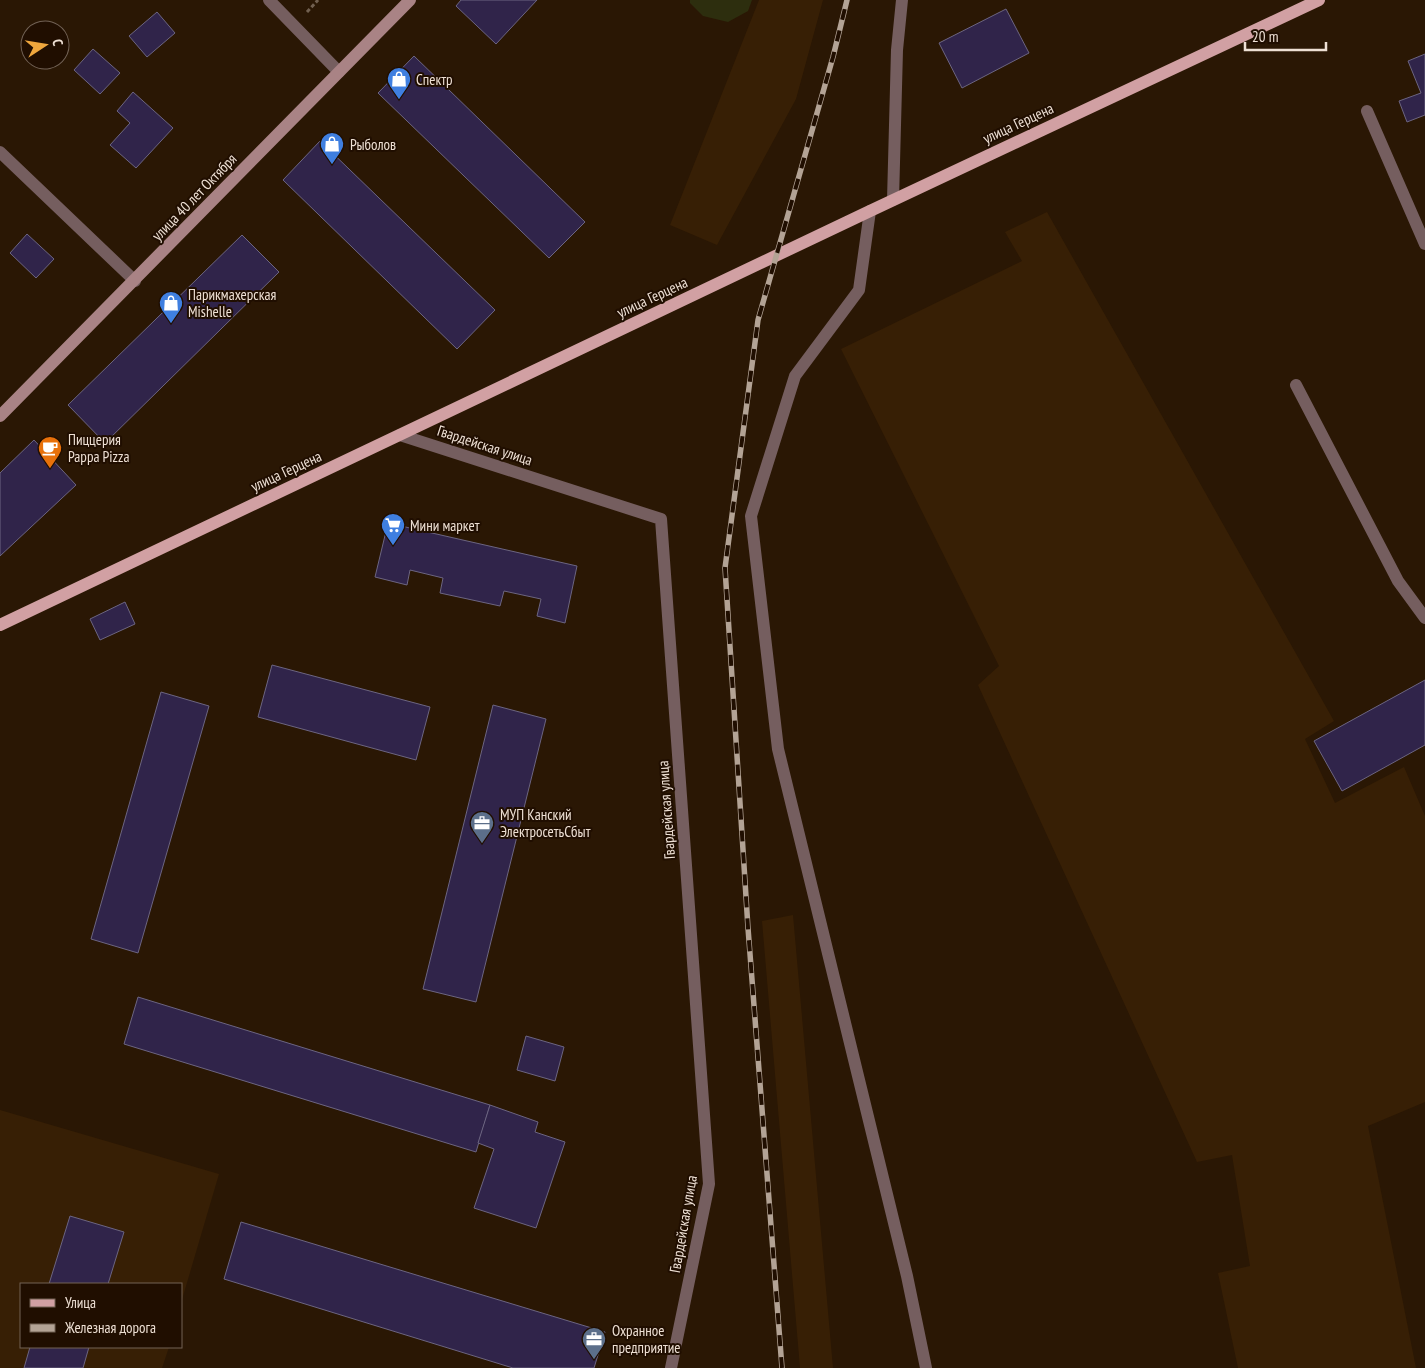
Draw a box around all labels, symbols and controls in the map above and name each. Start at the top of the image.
north arrow [20,20,70,70]
scale bar [1245,20,1326,52]
text: 20 m [1252,27,1278,46]
text: С [48,37,67,48]
shop icon: Спектр [386,66,412,100]
place label: Спектр [416,70,453,89]
street label: улица Герцена [980,98,1056,148]
shop icon: Рыболов [319,131,345,165]
place label: Рыболов [350,135,396,154]
street label: улица 40 лет Октября [148,149,241,245]
street label: улица Герцена [614,272,690,322]
place label: Парикмахерская Mishelle [188,285,276,321]
shop icon: Парикмахерская Mishelle [158,290,184,324]
street label: Гвардейская улица [435,421,535,469]
place label: Пиццерия Pappa Pizza [68,430,129,466]
cafe icon: Пиццерия Pappa Pizza [37,435,63,469]
street label: улица Герцена [248,446,324,496]
supermarket icon: Мини маркет [380,512,406,546]
place label: Мини маркет [410,516,480,535]
street label: Гвардейская улица [653,760,679,860]
place label: МУП Канский ЭлектросетьСбыт [500,805,591,841]
office icon: МУП Канский ЭлектросетьСбыт [469,810,495,844]
street label: Гвардейская улица [665,1174,701,1274]
legend [20,1283,182,1348]
text: Улица [65,1293,96,1312]
text: Железная дорога [64,1318,156,1337]
place label: Охранное предприятие [612,1321,680,1357]
office icon: Охранное предприятие [581,1326,607,1360]

